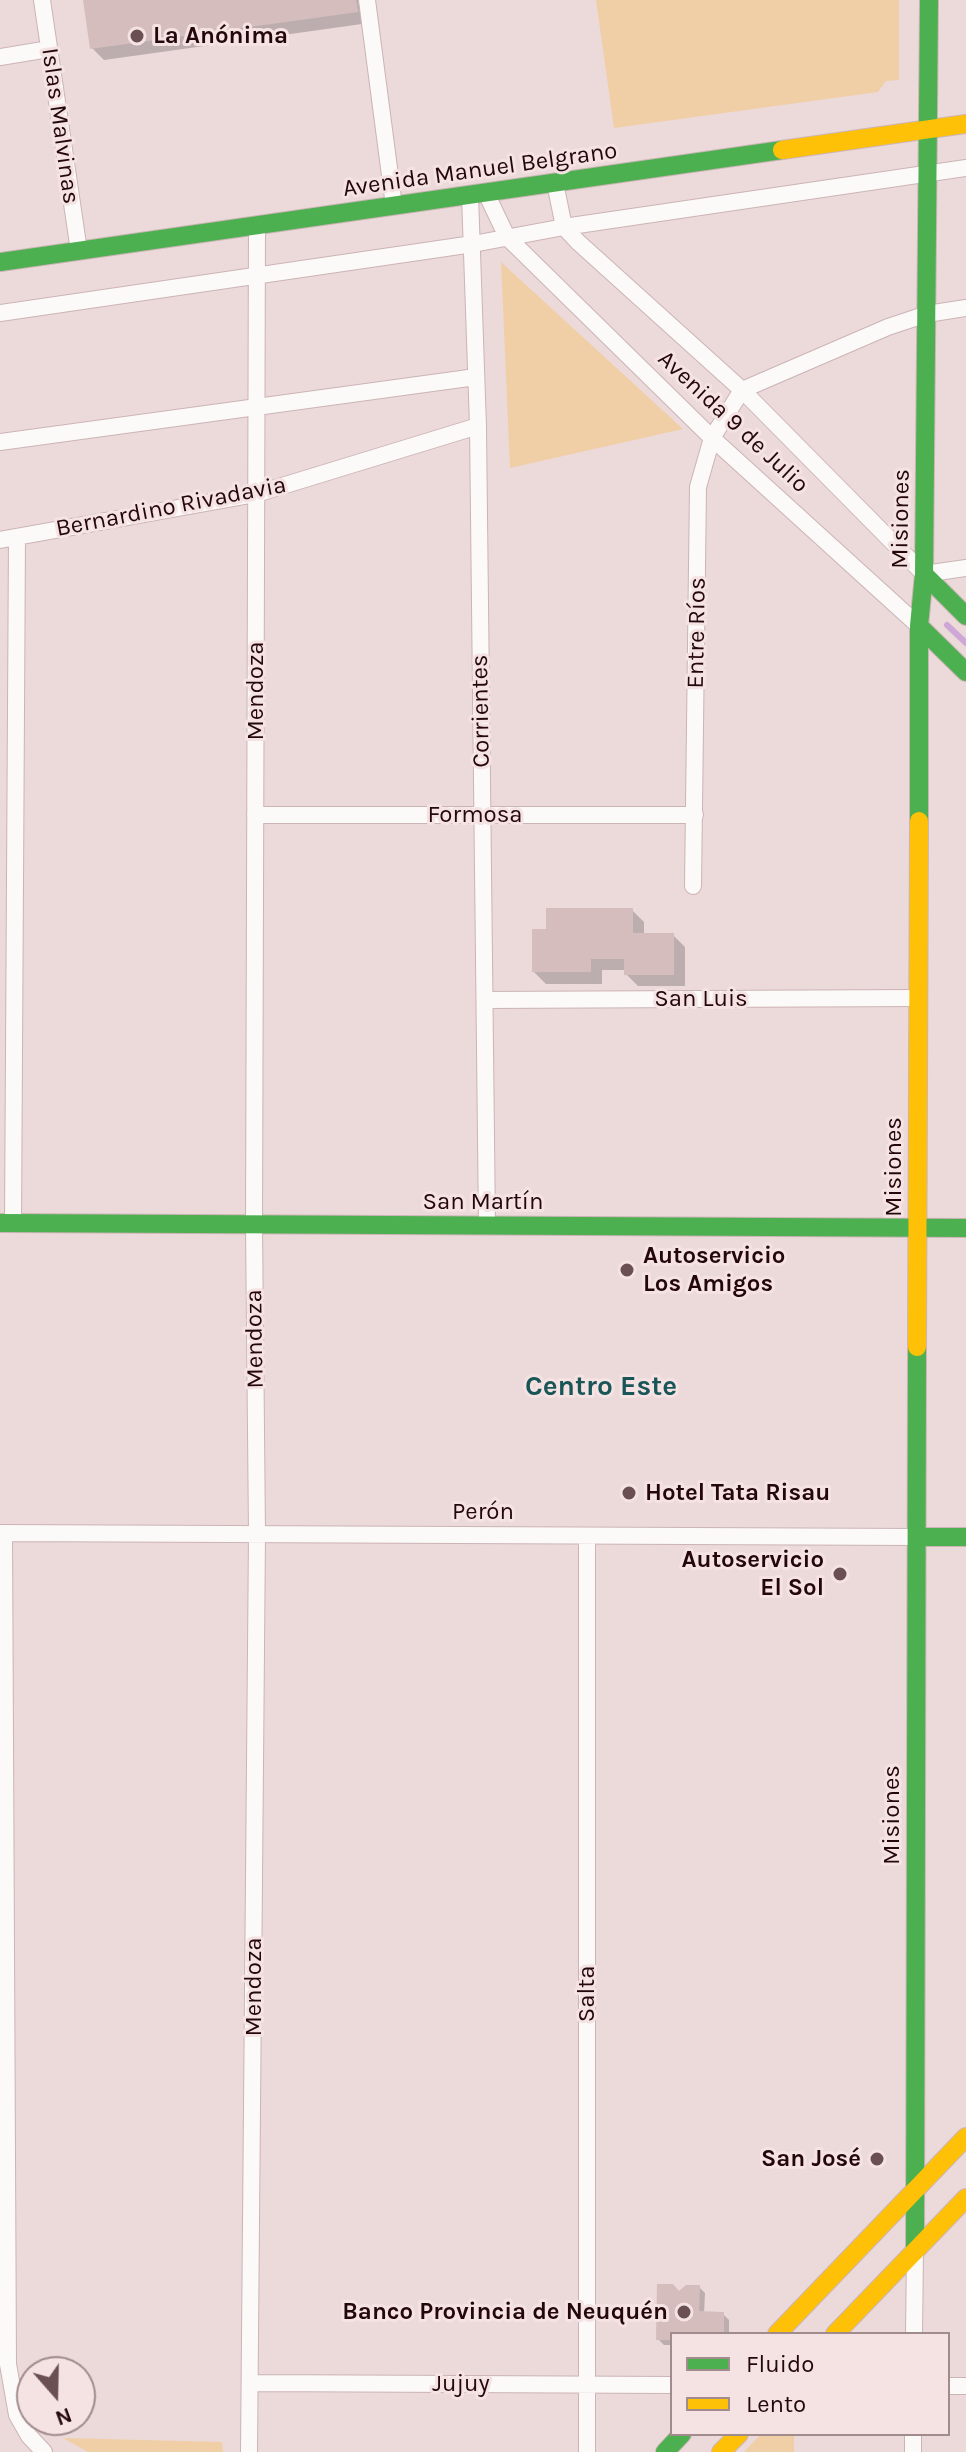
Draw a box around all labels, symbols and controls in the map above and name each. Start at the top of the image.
place label: La Anónima [153,22,288,50]
marker: La Anónima [128,27,146,45]
street label: Islas Malvinas [35,46,85,206]
street label: Avenida Manuel Belgrano [341,136,619,204]
street label: Avenida 9 de Julio [652,345,814,499]
street label: Misiones [886,469,916,569]
street label: Bernardino Rivadavia [53,471,289,543]
street label: Entre Ríos [682,577,712,689]
street label: Mendoza [242,641,270,741]
street label: Corrientes [466,654,496,768]
street label: Formosa [427,801,523,829]
street label: San Luis [654,985,748,1013]
street label: Misiones [880,1117,908,1217]
street label: San Martín [423,1188,543,1216]
place label: Autoservicio Los Amigos [643,1242,785,1298]
marker: Autoservicio Los Amigos [618,1261,636,1279]
street label: Mendoza [240,1289,270,1389]
district label: Centro Este [525,1370,677,1404]
place label: Hotel Tata Risau [645,1479,830,1507]
marker: Hotel Tata Risau [620,1484,638,1502]
street label: Perón [452,1498,514,1526]
place label: Autoservicio El Sol [682,1546,824,1602]
marker: Autoservicio El Sol [831,1565,849,1583]
street label: Misiones [878,1765,906,1865]
street label: Mendoza [240,1937,268,2037]
street label: Salta [573,1966,601,2022]
place label: San José [761,2145,861,2173]
marker: San José [868,2150,886,2168]
place label: Banco Provincia de Neuquén [342,2298,668,2326]
marker: Banco Provincia de Neuquén [675,2303,693,2321]
legend [670,2332,950,2436]
text: Fluido [746,2350,814,2378]
north arrow [16,2356,96,2436]
street label: Jujuy [432,2370,490,2398]
text: Lento [746,2390,806,2418]
text: N [52,2402,75,2432]

